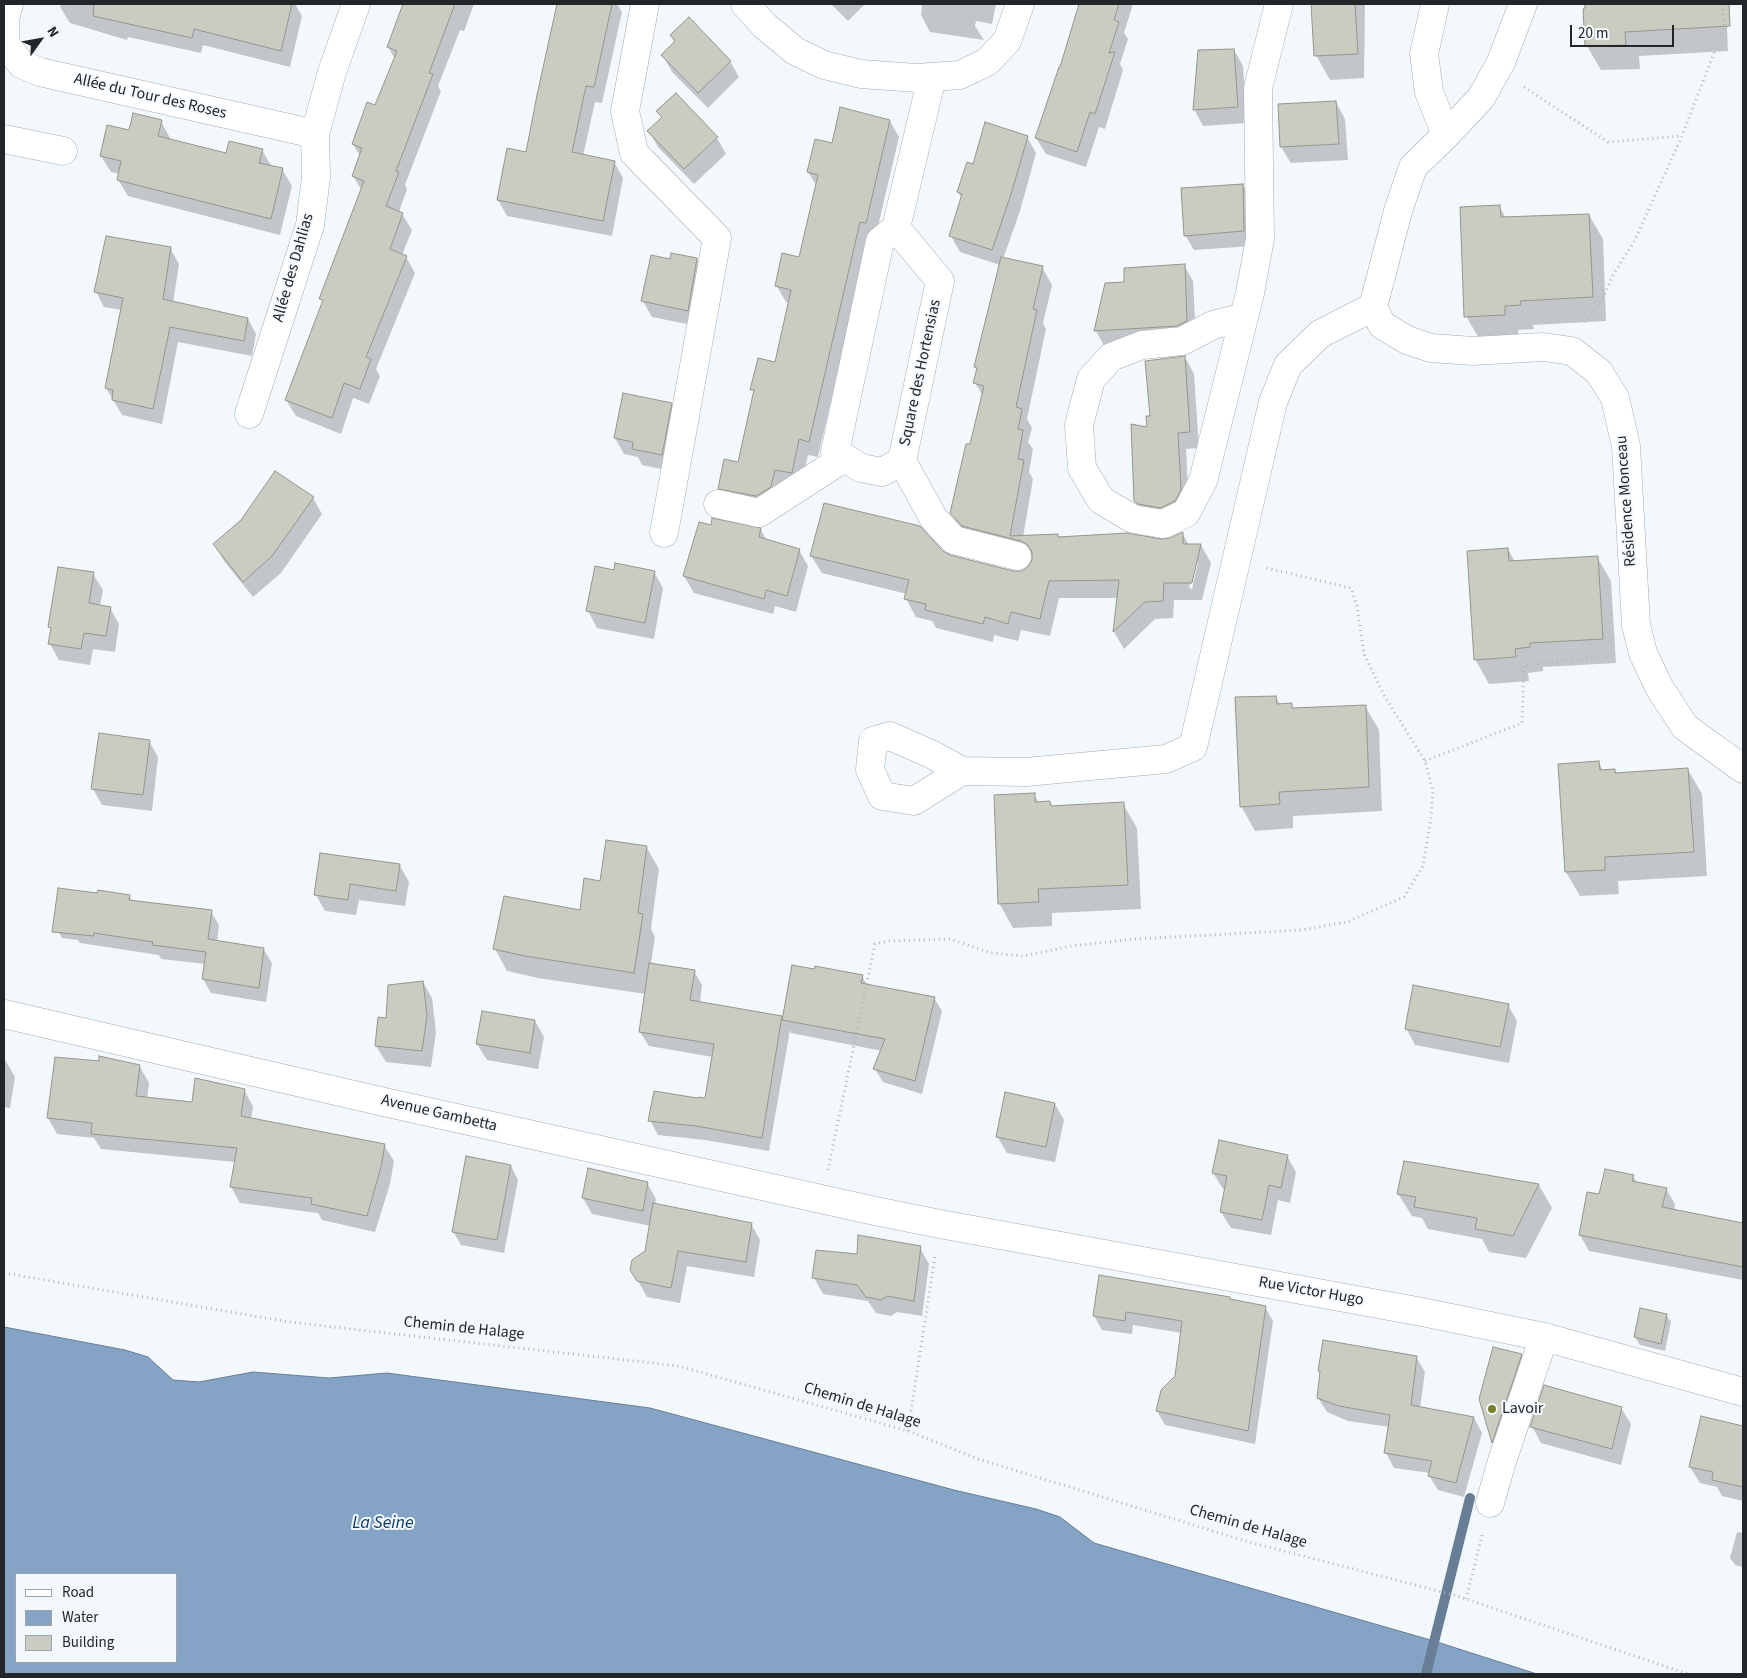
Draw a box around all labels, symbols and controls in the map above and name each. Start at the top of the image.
north arrow [15,15,65,65]
scale bar [1572,15,1676,47]
text: N [42,23,64,41]
text: 20 m [1578,23,1608,44]
street label: Allée du Tour des Roses [72,70,228,124]
street label: Allée des Dahlias [269,212,319,324]
street label: Square des Hortensias [896,298,946,448]
street label: Résidence Monceau [1613,435,1641,567]
street label: Avenue Gambetta [379,1091,499,1137]
street label: Rue Victor Hugo [1257,1273,1365,1311]
street label: Chemin de Halage [403,1313,525,1345]
street label: Chemin de Halage [801,1379,923,1433]
place label: Lavoir [1502,1399,1543,1419]
marker: Lavoir [1486,1403,1498,1415]
street label: Chemin de Halage [1187,1501,1309,1553]
water label: La Seine [352,1513,414,1535]
legend [15,1573,178,1663]
text: Road [62,1582,94,1603]
text: Water [62,1607,98,1628]
text: Building [62,1632,114,1653]

